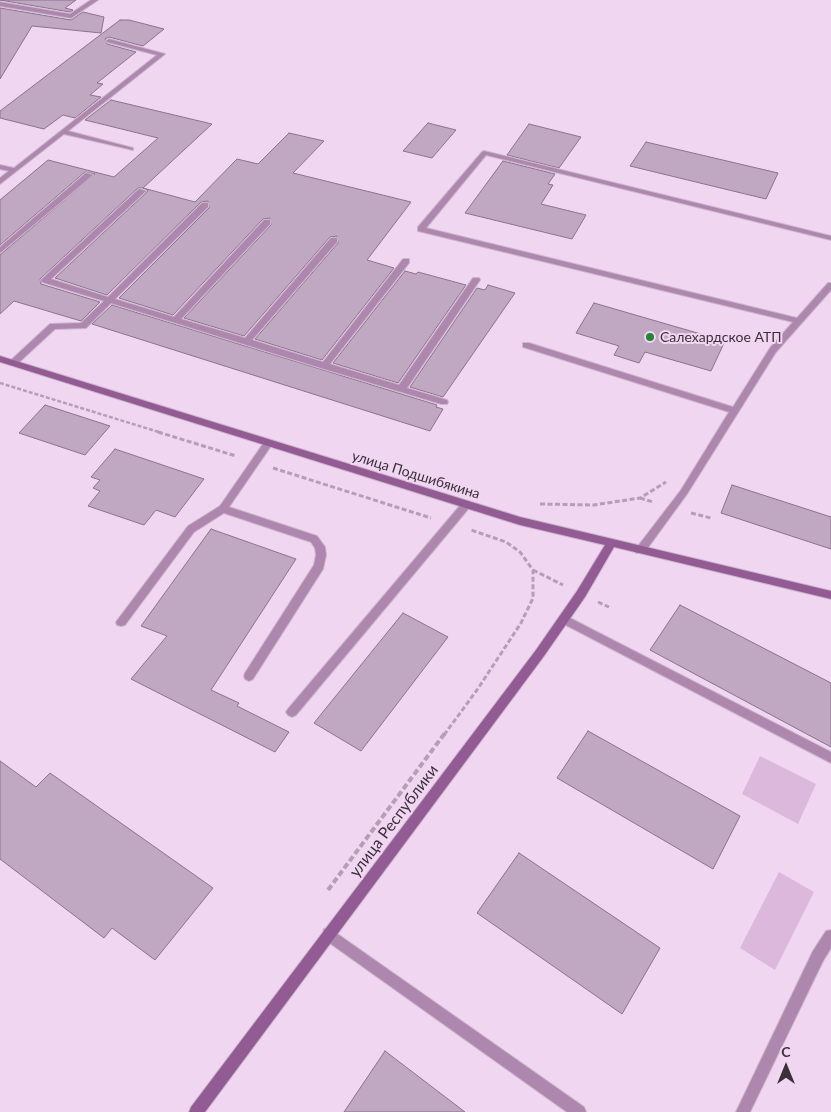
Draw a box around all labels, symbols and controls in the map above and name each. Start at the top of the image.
place label: Салехардское АТП [660,329,781,345]
marker: Салехардское АТП [644,331,656,343]
street label: улица Подшибякина [350,448,482,502]
street label: улица Республики [346,761,442,881]
north arrow [761,1042,811,1092]
text: С [781,1043,791,1060]

